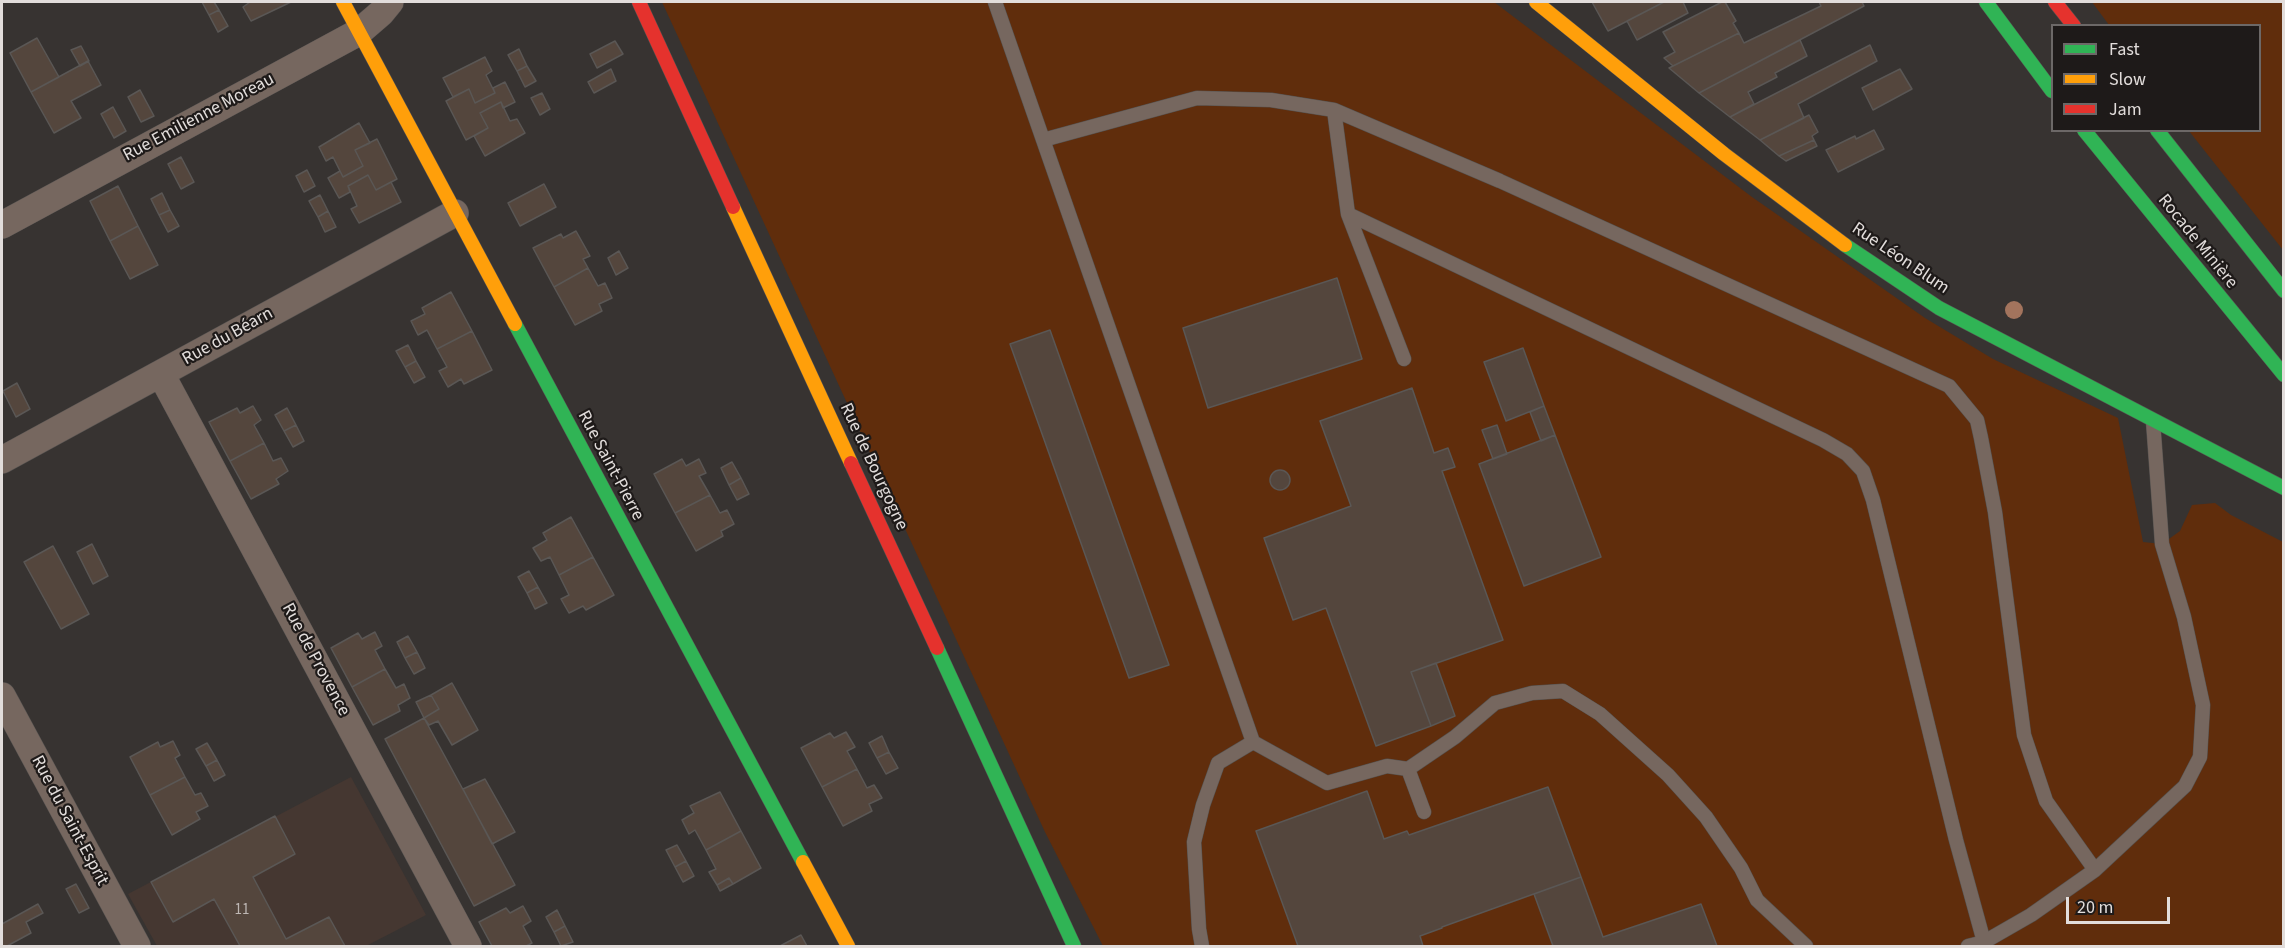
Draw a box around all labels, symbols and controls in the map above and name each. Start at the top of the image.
legend [2051,24,2261,132]
text: Fast [2109,37,2140,62]
text: Slow [2109,67,2146,92]
street label: Rue Emilienne Moreau [120,69,278,167]
text: Jam [2109,97,2142,122]
street label: Rocade Minière [2152,190,2242,294]
street label: Rue Léon Blum [1847,218,1953,300]
street label: Rue du Béarn [179,303,277,371]
street label: Rue de Bourgogne [834,400,912,534]
street label: Rue Saint-Pierre [572,407,648,525]
street label: Rue de Provence [276,600,354,720]
street label: Rue du Saint-Esprit [26,752,112,890]
scale bar [2069,885,2172,923]
text: 20 m [2077,895,2113,920]
house number: 11 [235,902,249,920]

